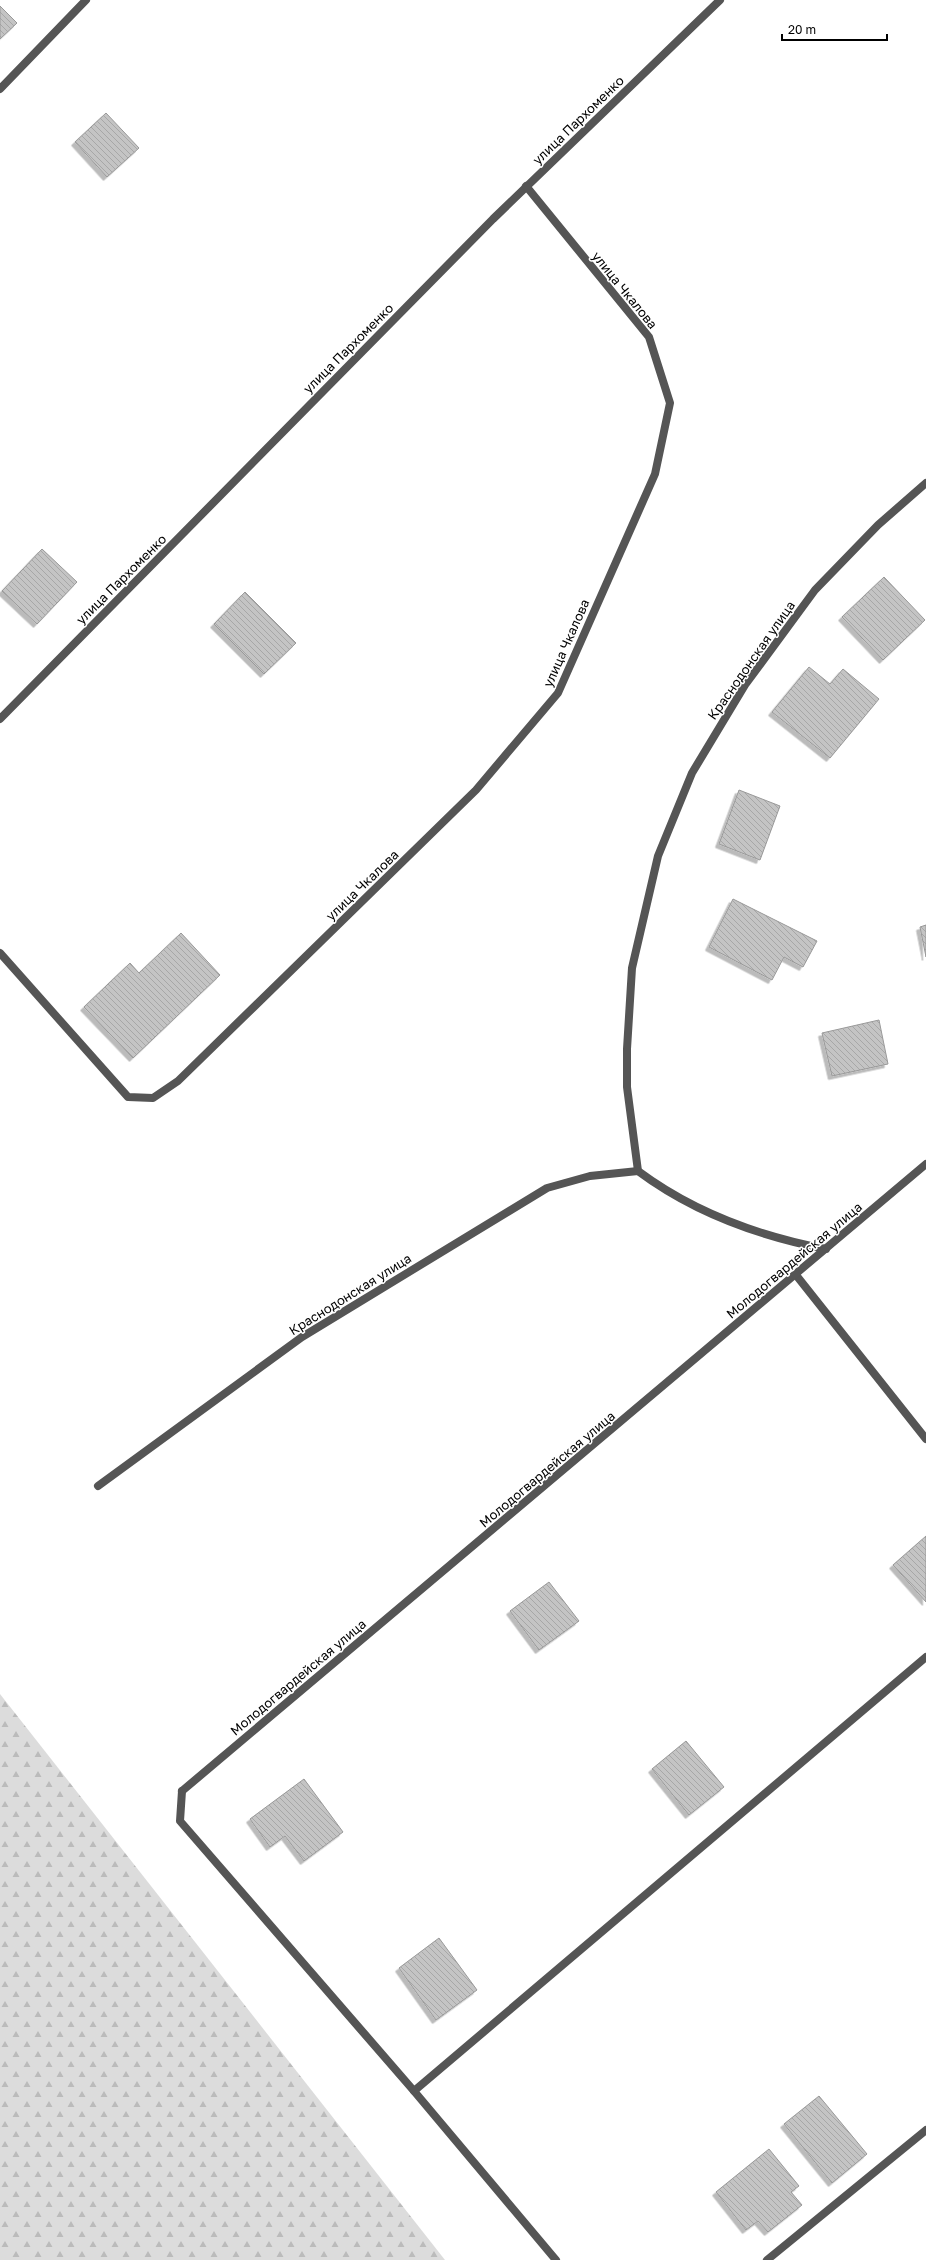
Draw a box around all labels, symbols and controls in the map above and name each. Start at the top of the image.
scale bar [782,16,887,42]
text: 20 m [788,22,816,37]
street label: улица Пархоменко [529,72,627,168]
street label: улица Чкалова [589,248,661,332]
street label: улица Пархоменко [300,300,396,396]
street label: улица Пархоменко [73,531,169,627]
street label: улица Чкалова [539,596,593,690]
street label: Краснодонская улица [704,598,798,722]
street label: улица Чкалова [322,846,402,924]
street label: Молодогвардейская улица [723,1199,865,1321]
street label: Краснодонская улица [286,1250,414,1338]
street label: Молодогвардейская улица [476,1408,618,1530]
street label: Молодогвардейская улица [227,1616,369,1738]

